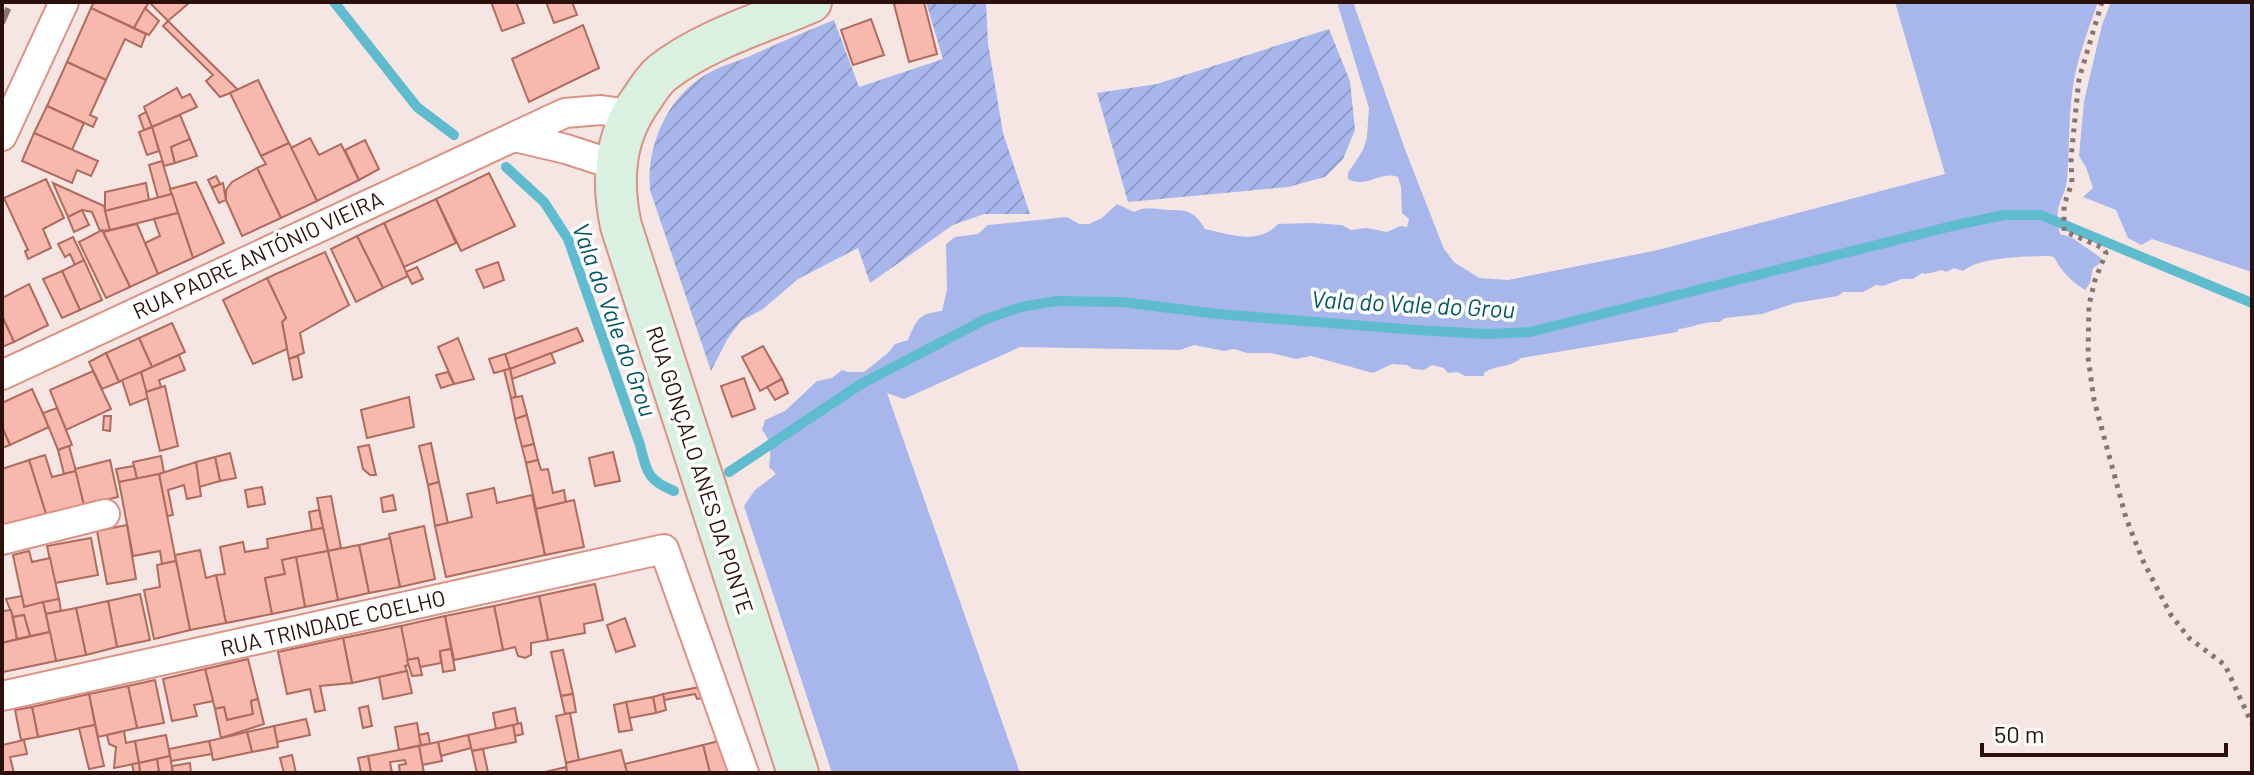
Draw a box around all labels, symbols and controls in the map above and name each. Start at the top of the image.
street label: RUA PADRE ANTÓNIO VIEIRA [128,185,387,324]
water label: Vala do Vale do Grou [567,219,664,420]
water label: Vala do Vale do Grou [1311,284,1516,323]
street label: RUA GONÇALO ANES DA PONTE [642,322,760,617]
street label: RUA TRINDADE COELHO [218,583,448,661]
scale bar [1982,707,2226,757]
text: 50 m [1994,719,2045,748]

